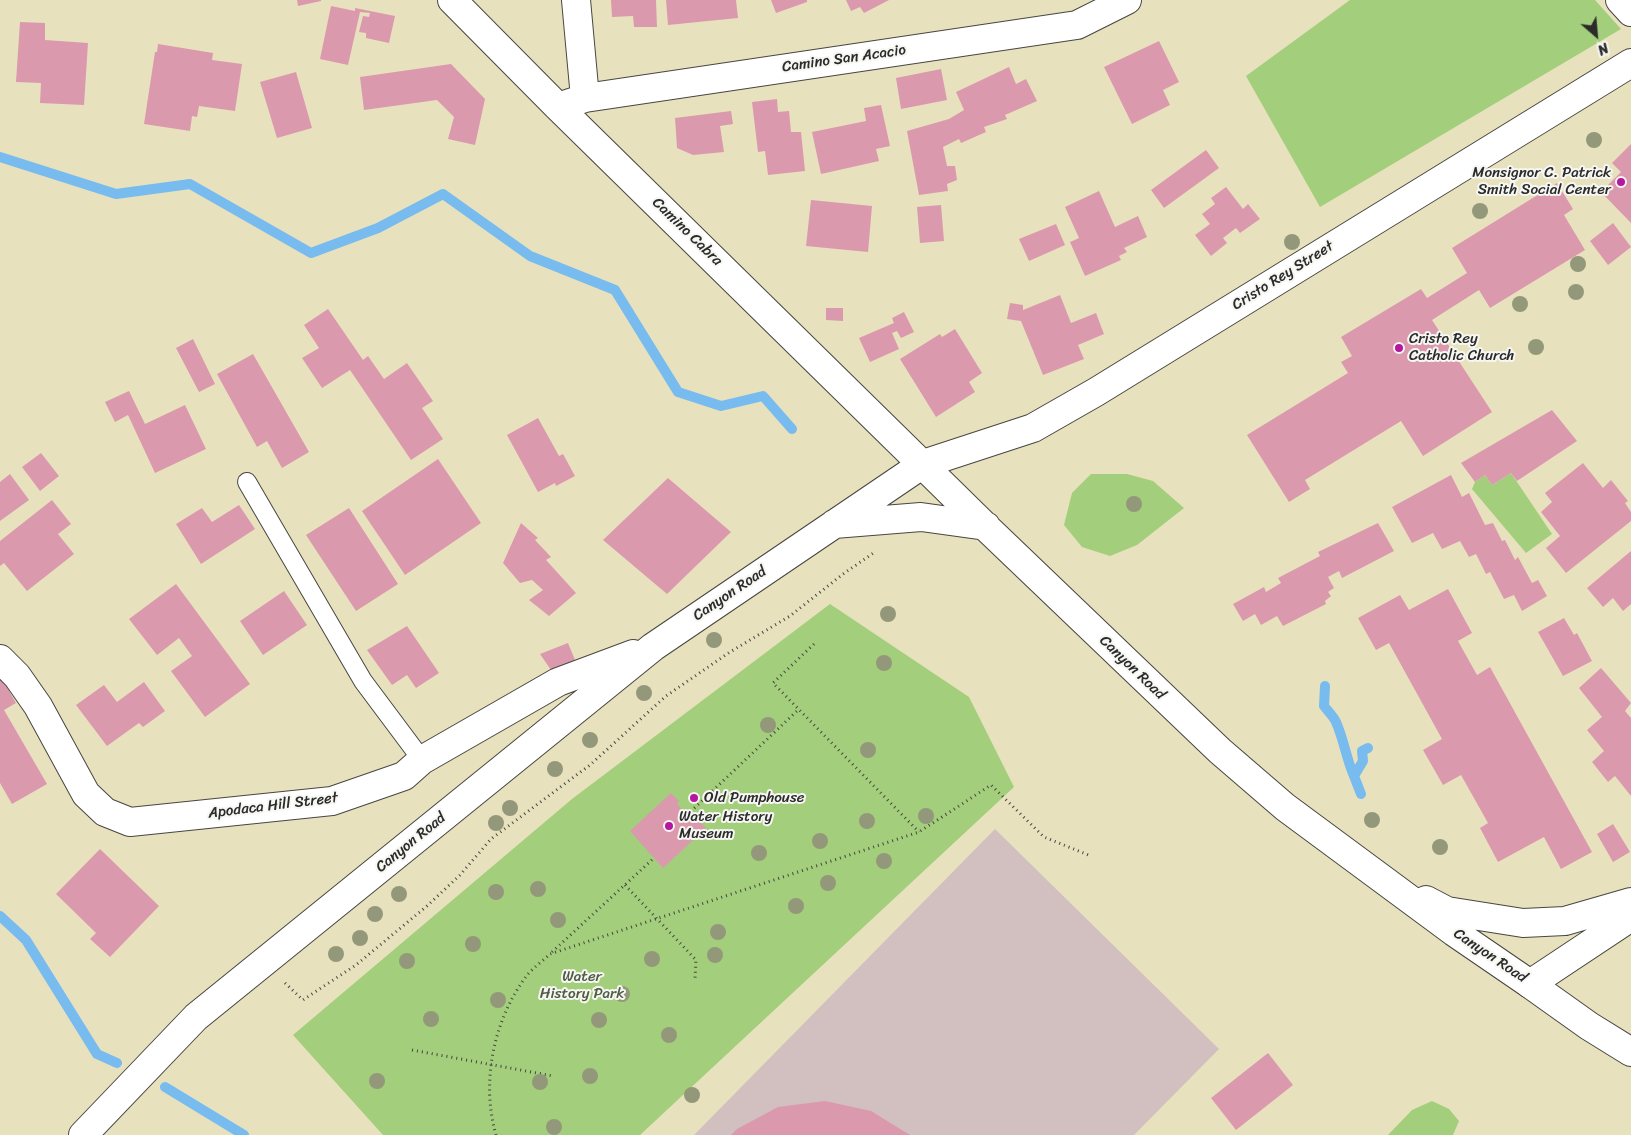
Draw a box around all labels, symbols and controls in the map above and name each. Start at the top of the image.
north arrow [1571,10,1621,60]
text: N [1593,35,1613,62]
street label: Camino San Acacio [781,41,907,77]
place label: Monsignor C. Patrick Smith Social Center [1472,164,1611,199]
marker: Monsignor C. Patrick Smith Social Center [1615,176,1627,188]
street label: Camino Cabra [648,194,726,270]
street label: Cristo Rey Street [1229,238,1337,314]
place label: Cristo Rey Catholic Church [1409,330,1514,365]
marker: Cristo Rey Catholic Church [1393,342,1405,354]
street label: Canyon Road [690,563,770,625]
street label: Canyon Road [1095,632,1169,704]
street label: Apodaca Hill Street [207,789,339,823]
place label: Old Pumphouse [704,789,805,807]
marker: Old Pumphouse [688,792,700,804]
place label: Water History Museum [679,808,772,843]
street label: Canyon Road [372,809,450,877]
marker: Water History Museum [663,820,675,832]
street label: Canyon Road [1450,925,1530,987]
park label: Water History Park [540,968,624,1003]

